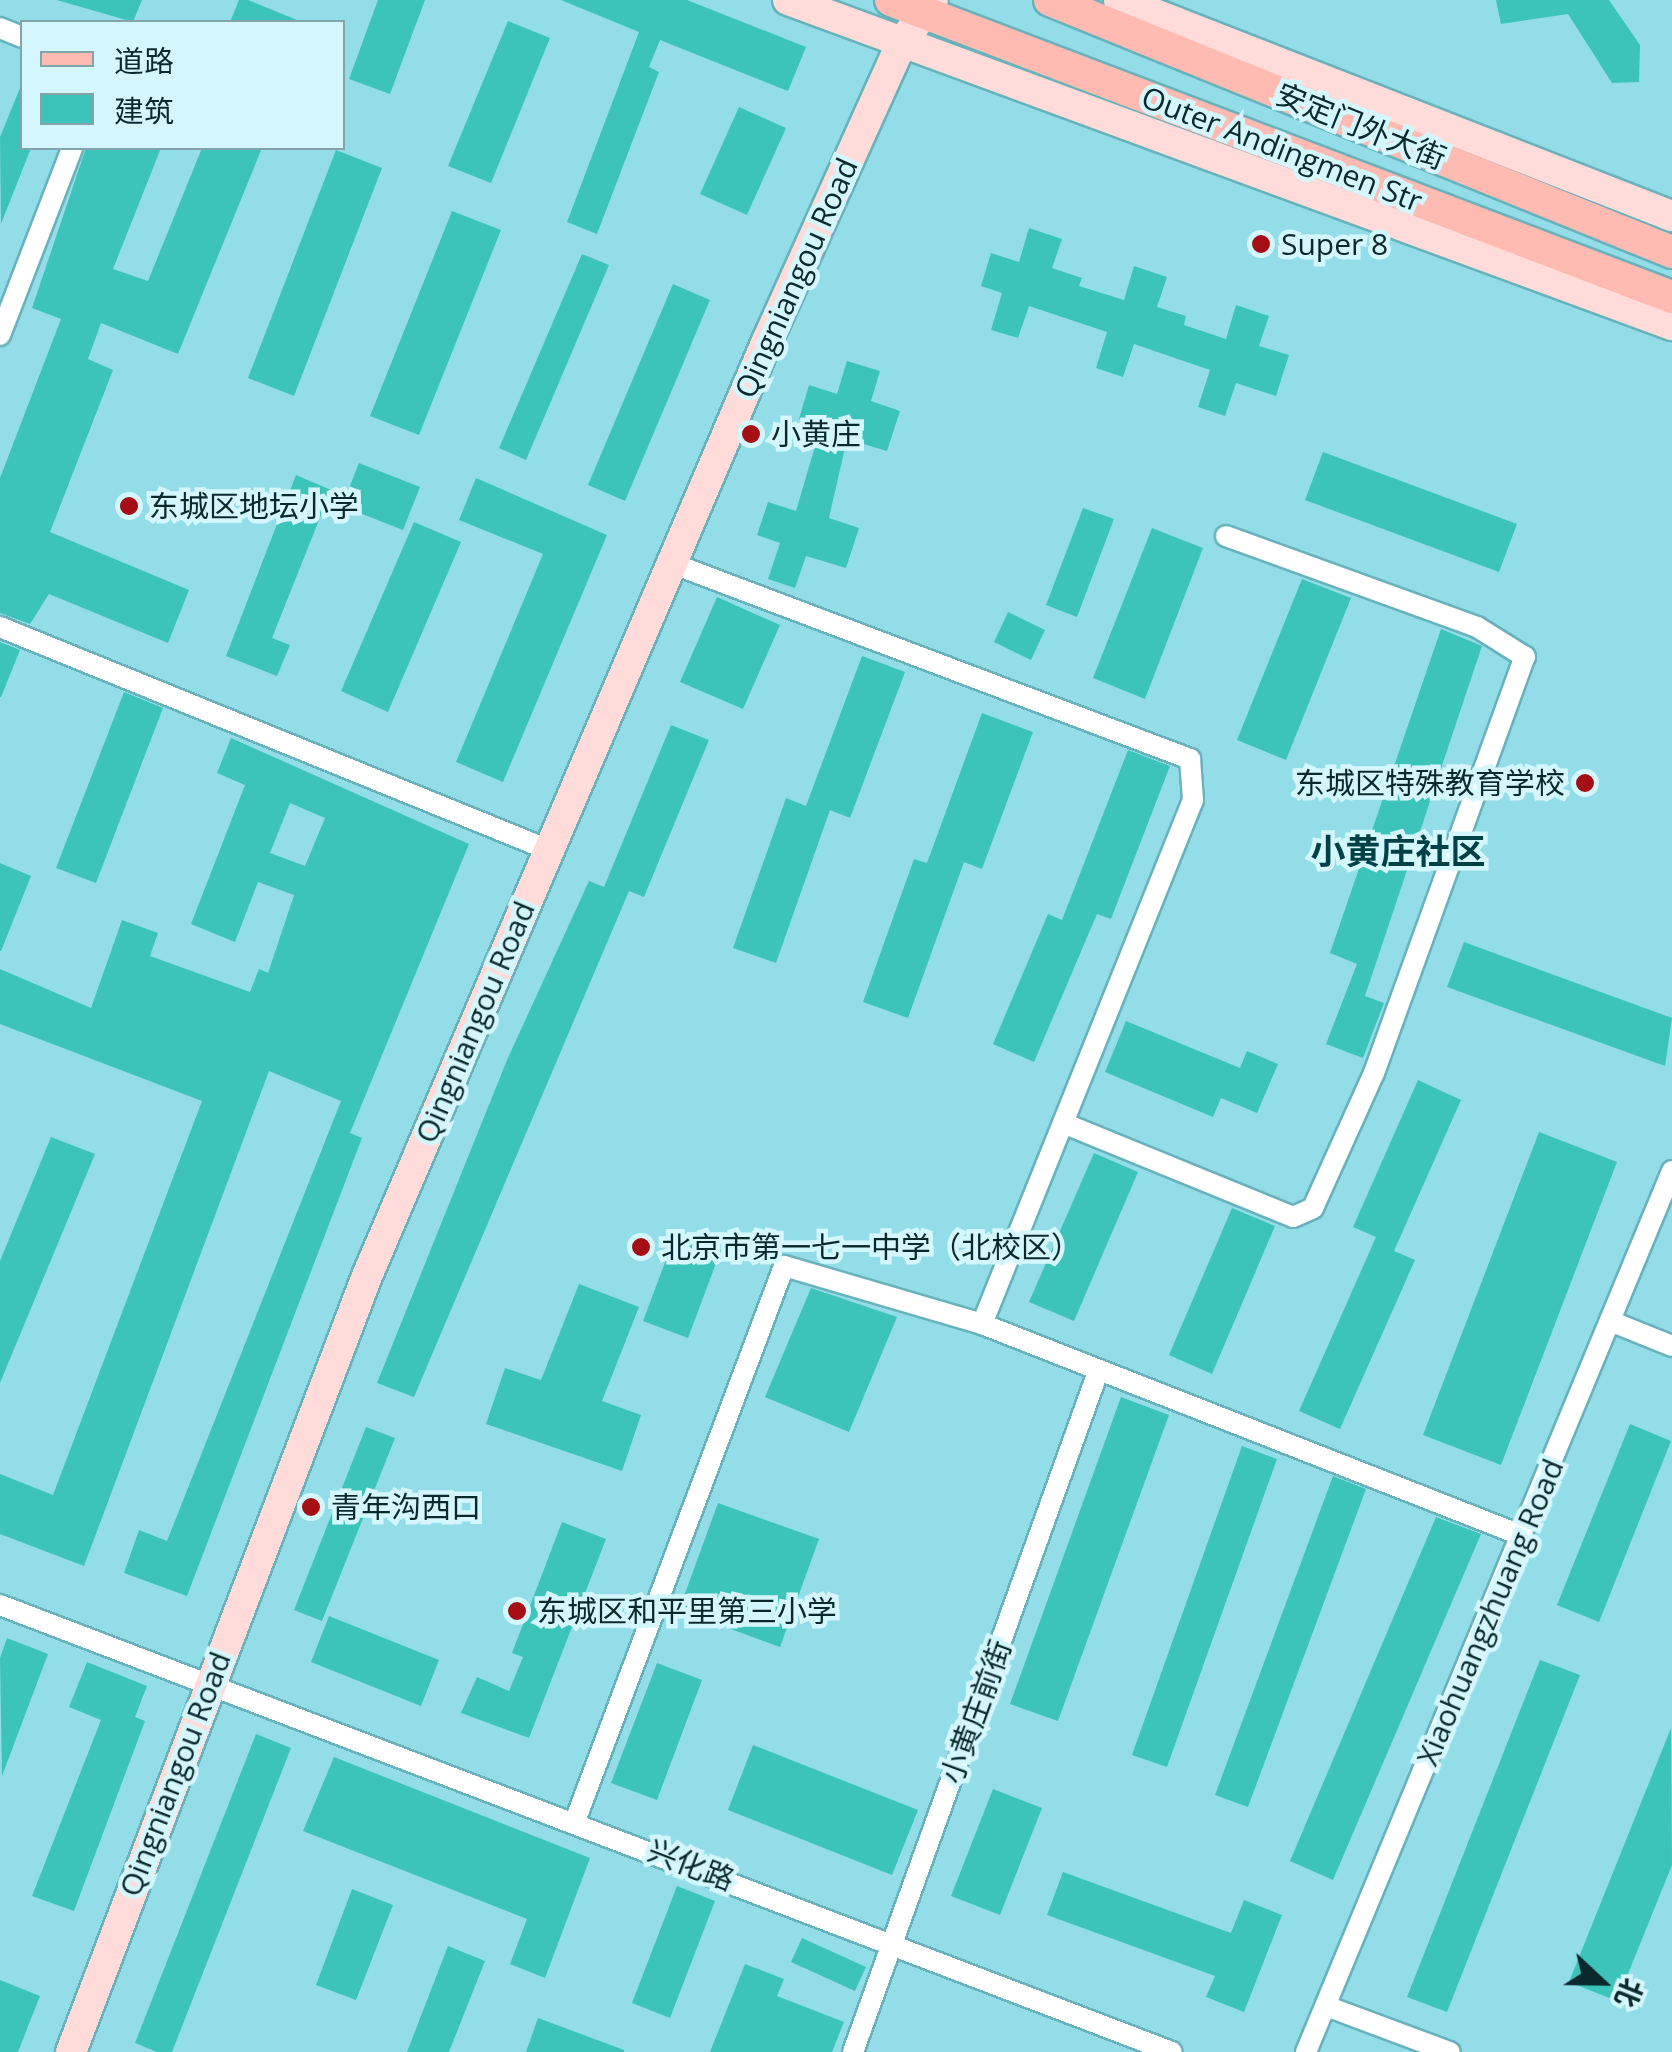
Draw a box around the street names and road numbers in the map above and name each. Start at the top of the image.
street label: 安定门外大街 [1271,76,1451,176]
street label: Outer Andingmen Str [1137,79,1427,219]
street label: Qingniangou Road [727,152,865,404]
street label: Qingniangou Road [408,896,542,1148]
street label: Xiaohuangzhuang Road [1409,1453,1571,1771]
street label: 小黄庄前街 [933,1635,1019,1789]
street label: Qingniangou Road [112,1647,238,1901]
street label: 兴化路 [643,1832,739,1898]

